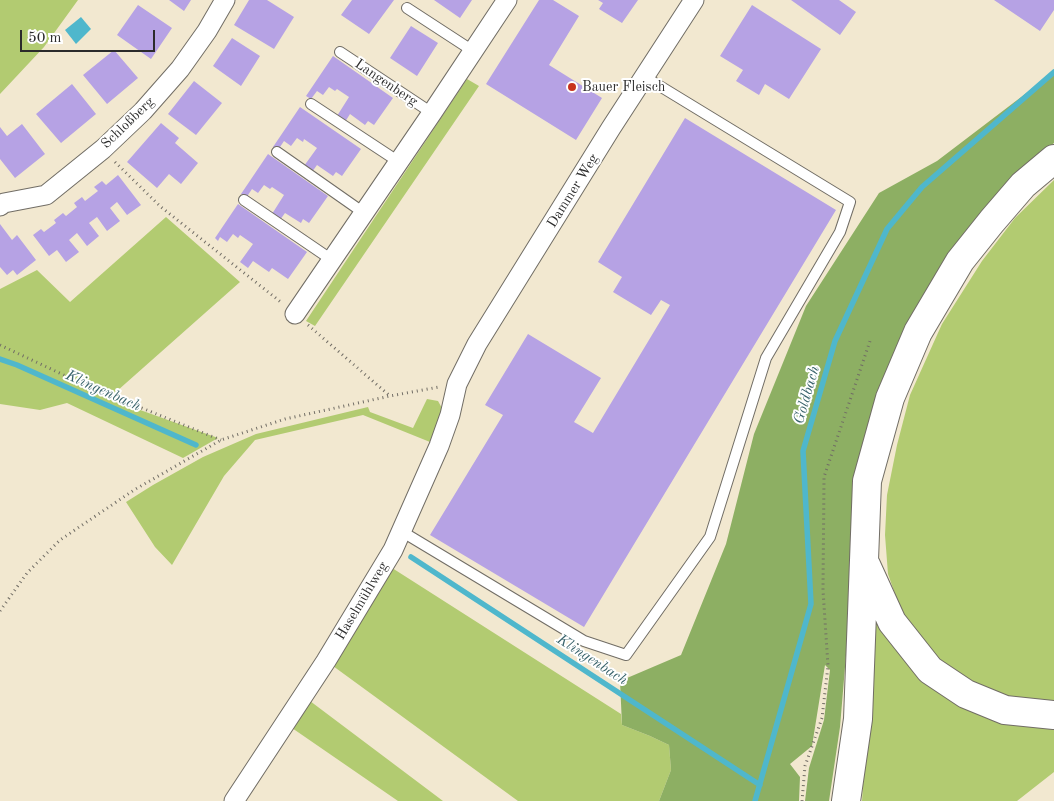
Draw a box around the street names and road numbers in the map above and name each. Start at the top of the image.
street label: Langenberg [351,56,421,110]
street label: Schloßberg [98,94,158,152]
street label: Dammer Weg [544,151,602,231]
street label: Haselmühlweg [332,559,392,643]

